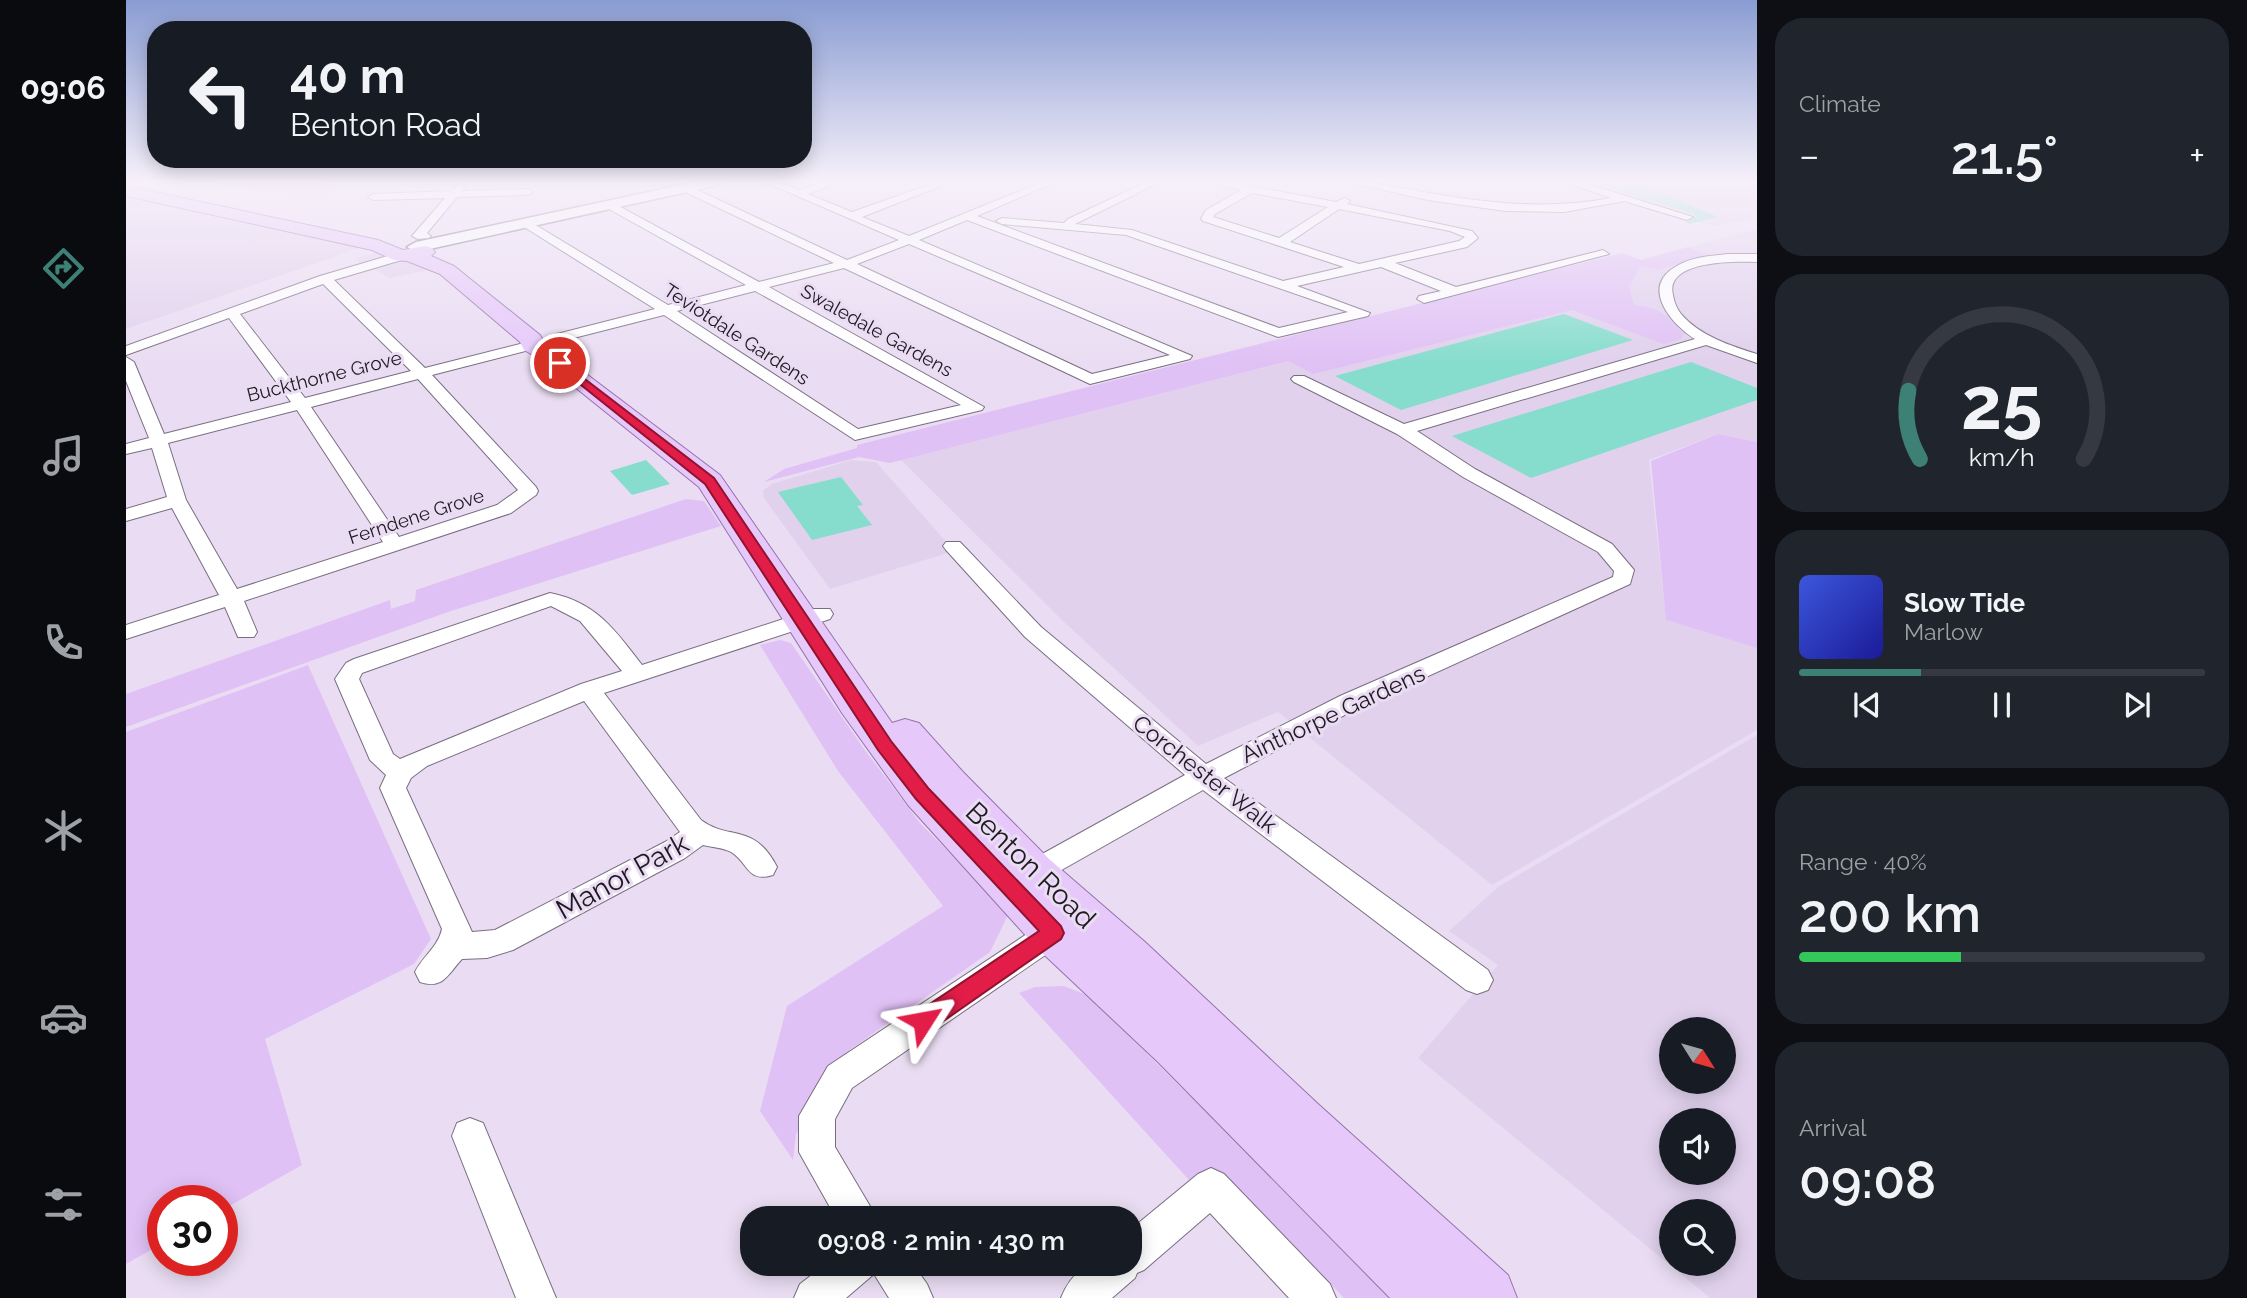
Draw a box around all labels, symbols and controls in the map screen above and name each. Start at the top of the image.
text: 40 m [290,47,405,104]
icon: left [175,49,266,140]
text: 09:06 [20,69,106,106]
text: Climate [1799,90,1881,117]
text: Benton Road [290,106,482,143]
text: 21.5° [1951,125,2058,186]
text: − [1799,133,1819,178]
text: + [2189,133,2205,178]
icon: directions [39,244,88,293]
street label: Teviotdale Gardens [660,279,814,389]
street label: Swaledale Gardens [797,279,957,381]
pin [530,333,590,393]
icon: arrive [541,344,579,382]
street label: Buckthorne Grove [244,346,404,406]
text: 25 [1961,361,2043,446]
icon: music [39,431,88,480]
text: km/h [1969,442,2035,472]
street label: Ferndene Grove [345,484,487,548]
text: Slow Tide [1904,588,2025,618]
icon: phone [39,618,88,667]
text: Marlow [1904,618,1983,645]
street label: Ainthorpe Gardens [1237,659,1429,768]
icon: previous [1848,686,1886,724]
icon: pause [1983,686,2021,724]
icon: next [2118,686,2156,724]
street label: Corchester Walk [1128,709,1283,838]
street label: Benton Road [959,795,1102,935]
icon: climate [39,806,88,855]
street label: Manor Park [550,827,694,926]
text: Range · 40% [1799,848,1927,875]
text: 200 km [1799,883,1981,944]
position arrow [886,984,960,1058]
icon: car [39,993,88,1042]
north arrow [1659,1017,1736,1094]
map controls [1659,1017,1736,1276]
button: sound [1659,1108,1736,1185]
text: Arrival [1799,1114,1866,1141]
text: 09:08 [1799,1149,1936,1210]
icon: filters [39,1180,88,1229]
speed limit sign: 30 [147,1185,238,1276]
button: search [1659,1199,1736,1276]
text: 09:08 · 2 min · 430 m [817,1226,1065,1256]

